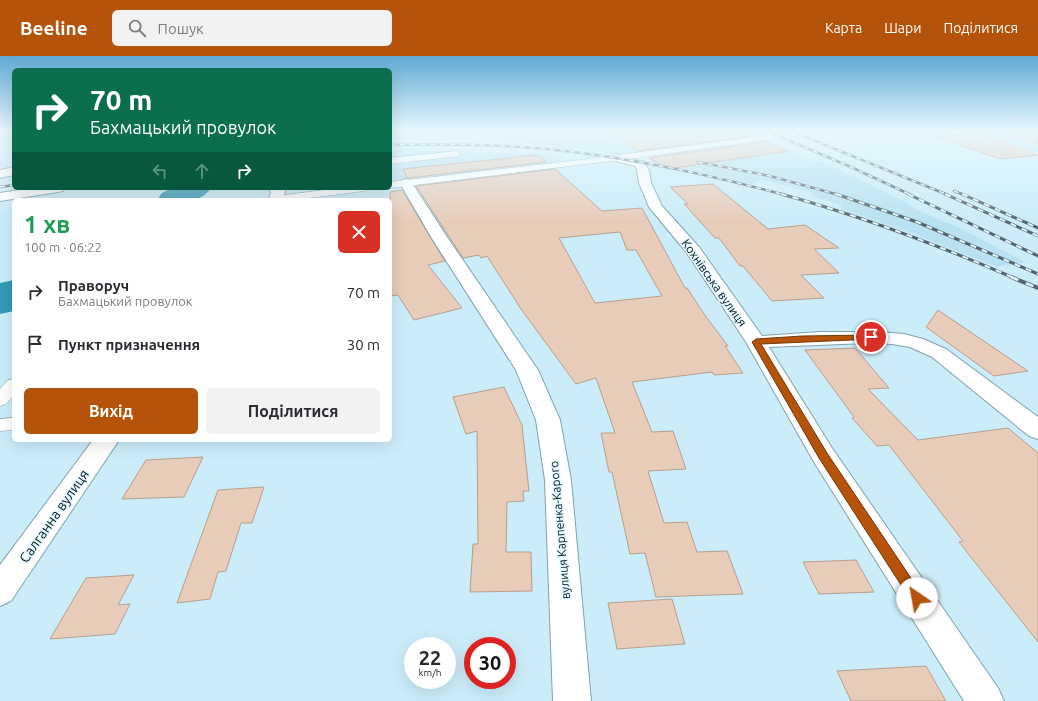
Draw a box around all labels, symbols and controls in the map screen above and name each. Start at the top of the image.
search box [112,10,392,46]
text: Beeline [20,17,88,39]
icon: search [126,17,148,39]
text: Пошук [158,20,204,37]
text: Карта [825,20,862,36]
text: Шари [884,20,922,36]
text: Поділитися [944,20,1018,36]
icon: right [24,84,76,136]
text: 70 m [90,84,152,115]
text: Бахмацький провулок [90,117,276,137]
icon: left [149,160,171,182]
icon: ahead [191,160,213,182]
icon: right [233,160,255,182]
text: 1 хв [24,211,70,238]
button: close [338,211,380,253]
street label: Кохнівська вулиця [679,237,749,329]
text: 100 m · 06:22 [24,240,102,254]
text: Праворуч [58,277,129,294]
icon: right [24,281,46,303]
text: 70 m [347,284,380,301]
text: Бахмацький провулок [58,294,193,308]
pin [854,320,888,354]
icon: arrive [860,326,882,348]
icon: arrive [24,333,46,355]
text: Пункт призначення [58,336,200,353]
text: 30 m [347,336,380,353]
button: Вихід [24,388,198,434]
button: Поділитися [206,388,380,434]
street label: вулиця Карпенка-Карого [547,460,572,600]
street label: Салганна вулиця [16,466,92,566]
position arrow [896,577,938,619]
speed limit sign: 30 [464,637,516,689]
text: 22 [419,646,441,669]
text: km/h [418,667,442,678]

